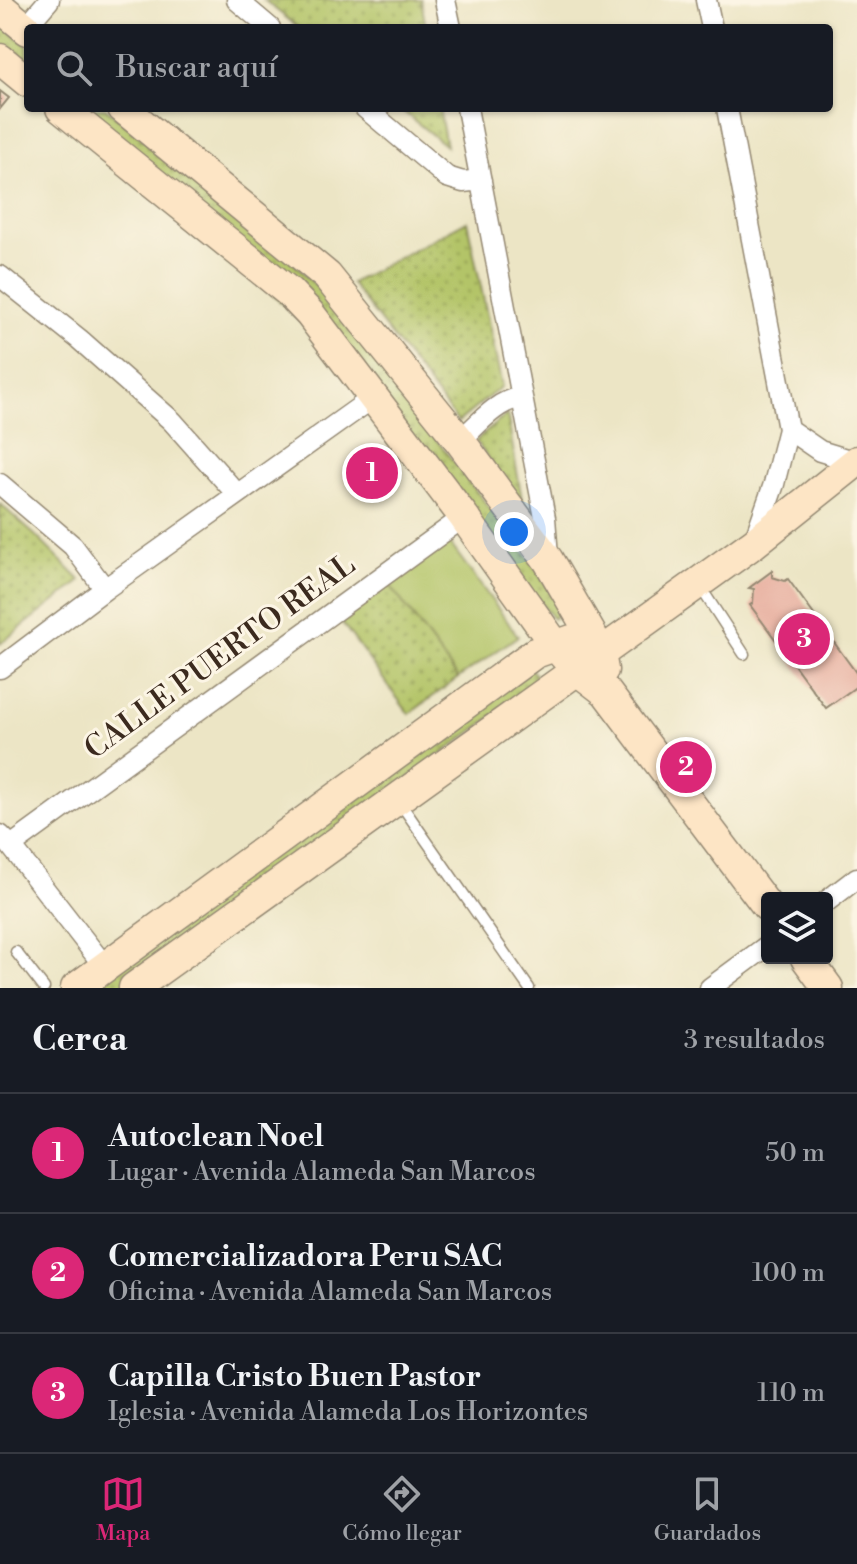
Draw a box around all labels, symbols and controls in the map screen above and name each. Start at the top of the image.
search box [24,24,833,112]
icon: search [52,46,96,90]
text: Buscar aquí [116,49,278,87]
pin: 1 [346,443,398,503]
your location [494,512,534,552]
street label: CALLE PUERTO REAL [77,546,363,768]
pin: 3 [778,609,830,669]
pin: 2 [660,737,712,797]
map controls [761,892,833,964]
button: layers [761,892,833,964]
text: Cerca [32,1019,127,1061]
text: 3 resultados [684,1024,825,1056]
text: Autoclean Noel [108,1118,324,1156]
text: 1 [52,1137,64,1169]
text: 50 m [765,1137,825,1169]
text: Lugar · Avenida Alameda San Marcos [108,1156,536,1188]
text: Comercializadora Peru SAC [108,1238,502,1276]
text: 2 [50,1257,66,1289]
text: 100 m [752,1257,825,1289]
text: Oficina · Avenida Alameda San Marcos [108,1276,552,1308]
text: Capilla Cristo Buen Pastor [108,1358,481,1396]
text: 3 [50,1377,66,1409]
text: 110 m [757,1377,825,1409]
text: Iglesia · Avenida Alameda Los Horizontes [108,1396,588,1428]
tab: Mapa [96,1472,150,1547]
tab: Cómo llegar [342,1472,462,1547]
tab: Guardados [654,1472,761,1547]

